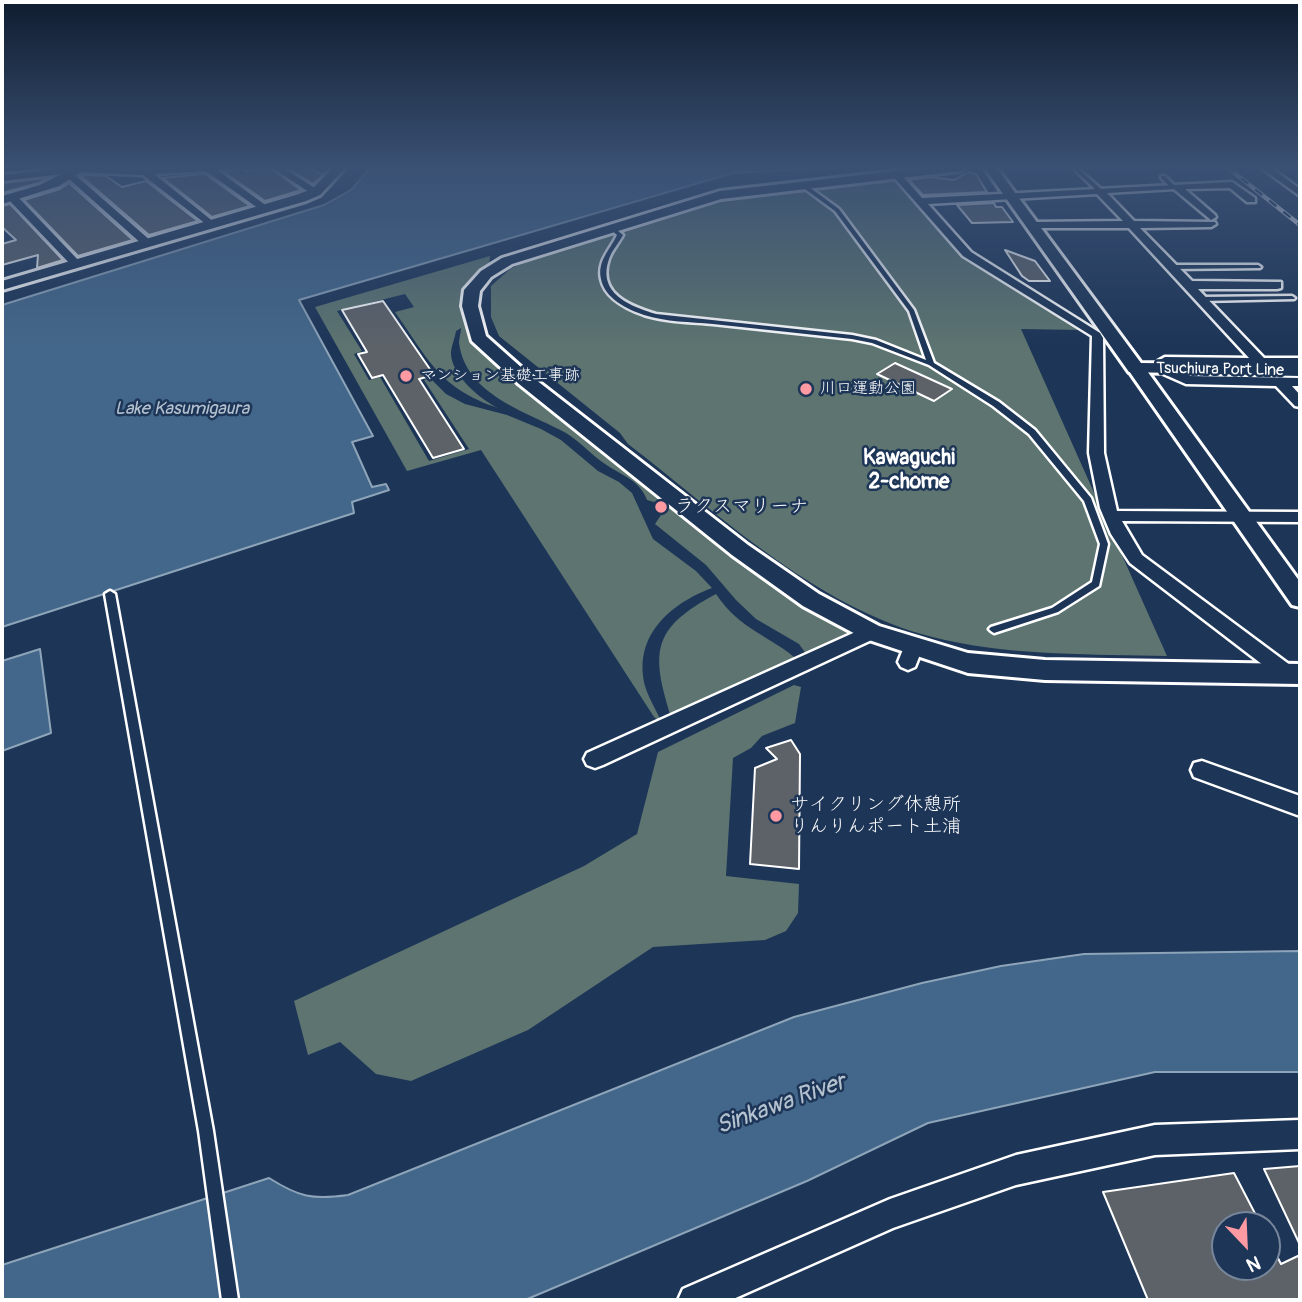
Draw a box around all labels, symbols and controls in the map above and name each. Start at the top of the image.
street label: Tsuchiura Port Line [1156,359,1284,381]
place label: マンション基礎工事跡 [420,366,580,386]
marker: マンション基礎工事跡 [398,368,414,384]
place label: 川口運動公園 [820,379,916,399]
marker: 川口運動公園 [798,381,814,397]
water label: Lake Kasumigaura [115,398,249,420]
district label: Kawaguchi 2-chome [863,446,955,496]
place label: ラクスマリーナ [675,496,808,518]
marker: ラクスマリーナ [653,499,669,515]
place label: サイクリング休憩所 りんりんポート土浦 [790,794,961,838]
marker: サイクリング休憩所 りんりんポート土浦 [768,808,784,824]
water label: Sinkawa River [712,1068,850,1142]
north arrow [1211,1211,1281,1281]
text: N [1243,1250,1264,1277]

